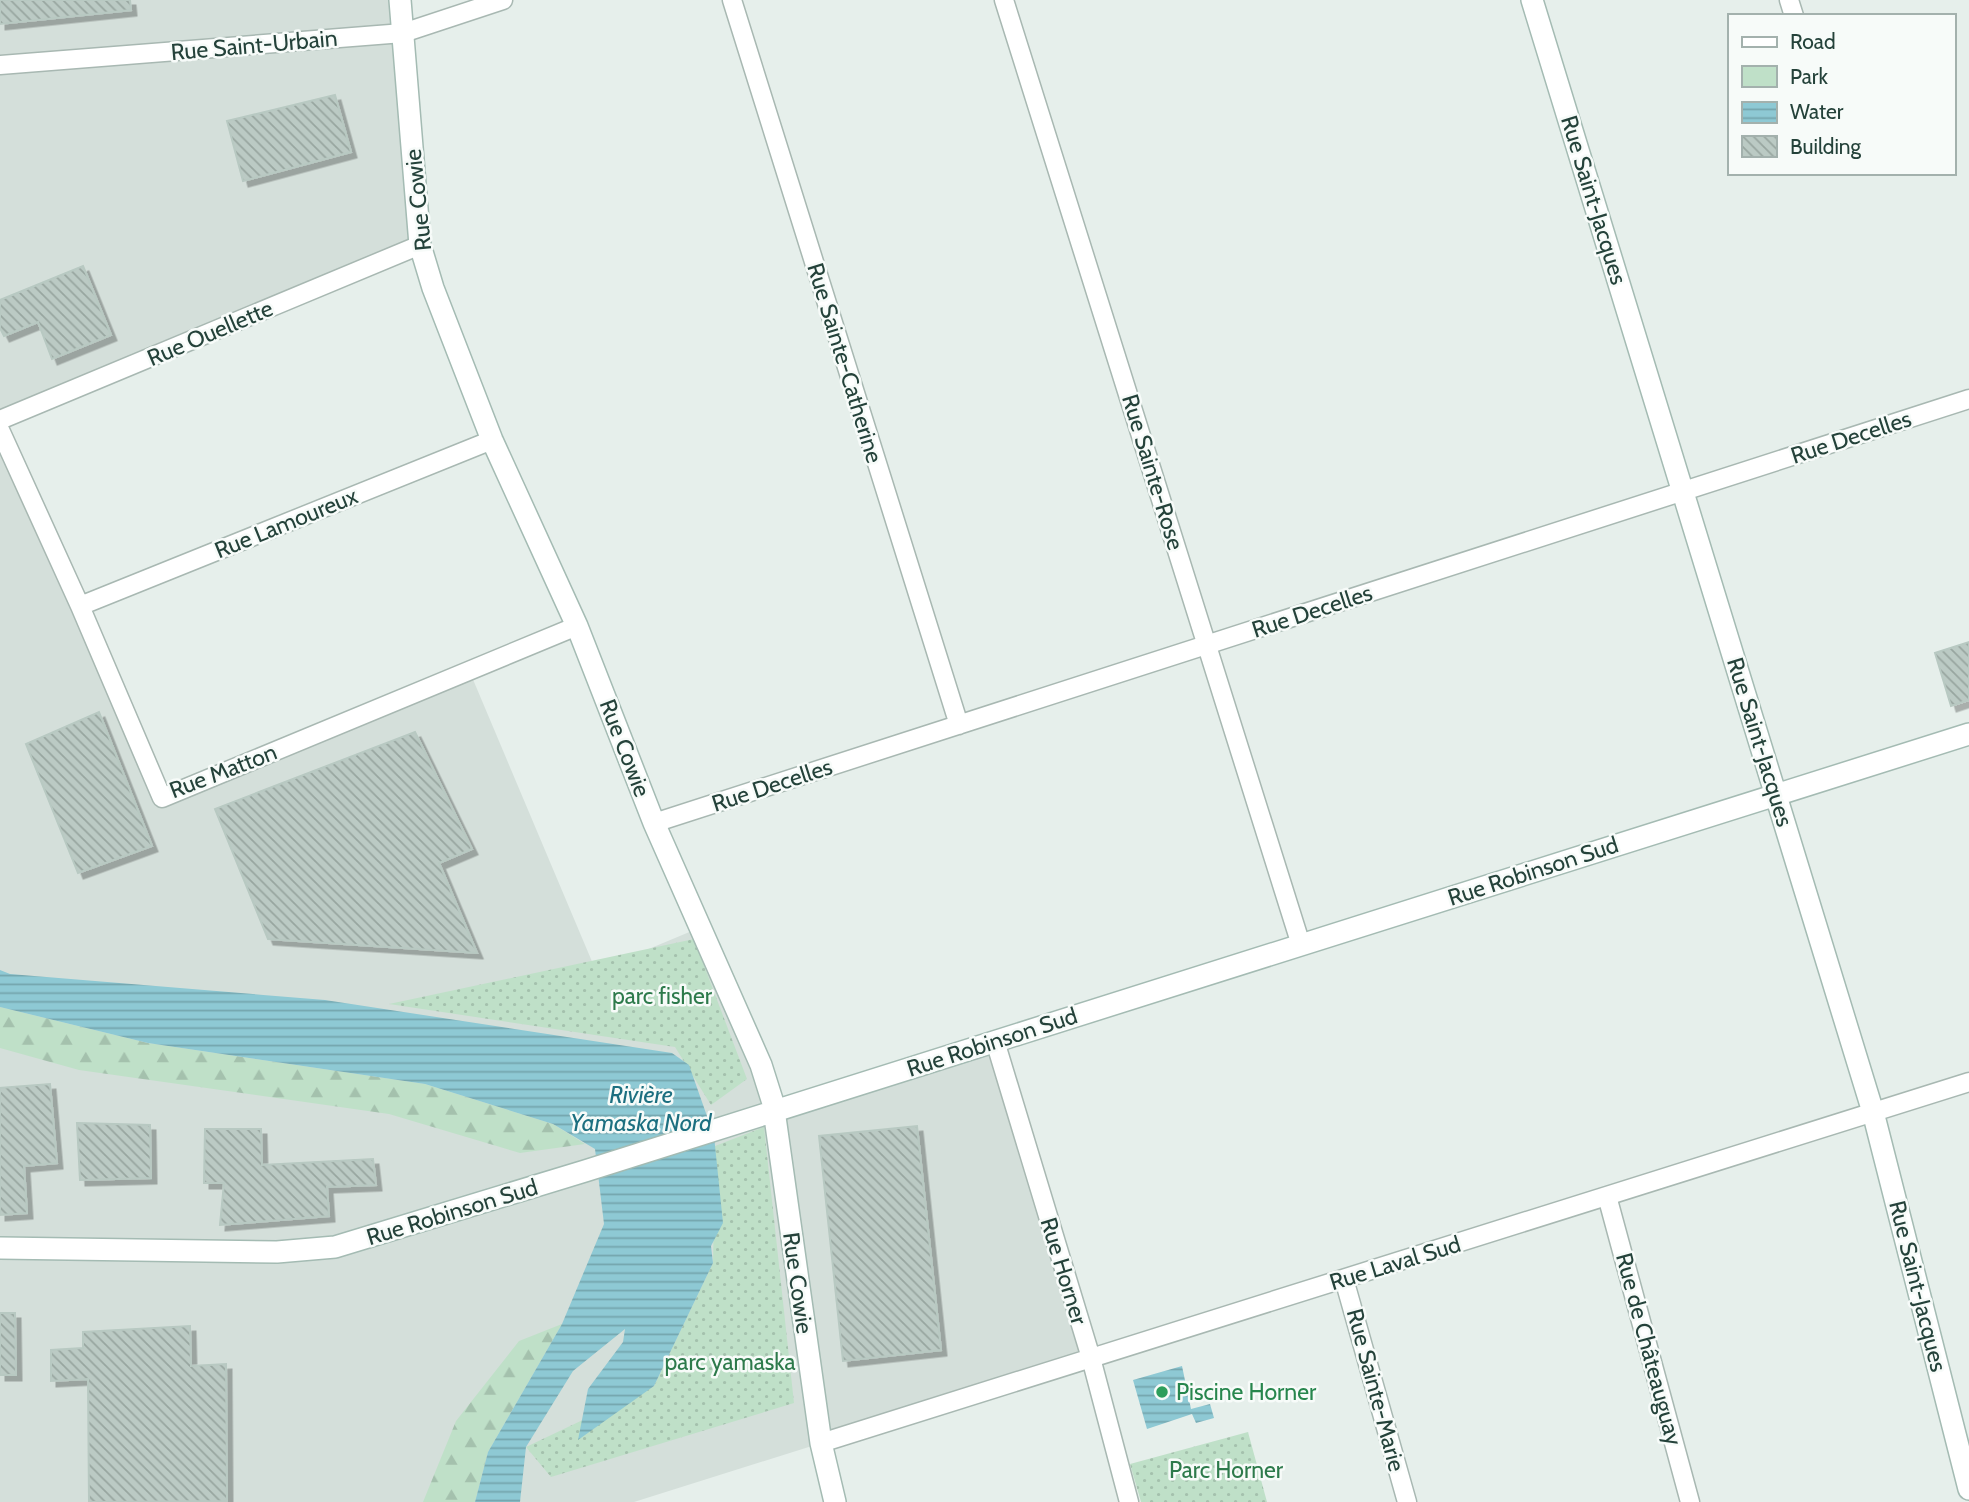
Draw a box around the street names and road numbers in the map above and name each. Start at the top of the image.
street label: Rue Saint-Urbain [169,24,339,66]
street label: Rue Saint-Jacques [1555,112,1633,288]
street label: Rue Cowie [399,147,437,252]
street label: Rue Sainte-Catherine [801,260,889,467]
street label: Rue Ouellette [143,294,277,372]
street label: Rue Sainte-Rose [1116,391,1190,553]
street label: Rue Decelles [1787,404,1915,470]
street label: Rue Lamoureux [210,482,362,564]
street label: Rue Decelles [1248,578,1376,644]
street label: Rue Saint-Jacques [1721,654,1799,830]
street label: Rue Cowie [594,695,656,801]
street label: Rue Matton [165,738,281,804]
street label: Rue Decelles [708,752,836,818]
street label: Rue Robinson Sud [1444,830,1622,912]
street label: Rue Robinson Sud [903,1001,1081,1083]
street label: Rue Robinson Sud [363,1173,541,1251]
street label: Rue Saint-Jacques [1883,1198,1953,1374]
street label: Rue Horner [1034,1214,1094,1329]
street label: Rue Cowie [777,1230,819,1336]
street label: Rue Laval Sud [1326,1230,1464,1296]
street label: Rue de Châteauguay [1610,1250,1688,1449]
street label: Rue Sainte-Marie [1341,1306,1411,1475]

